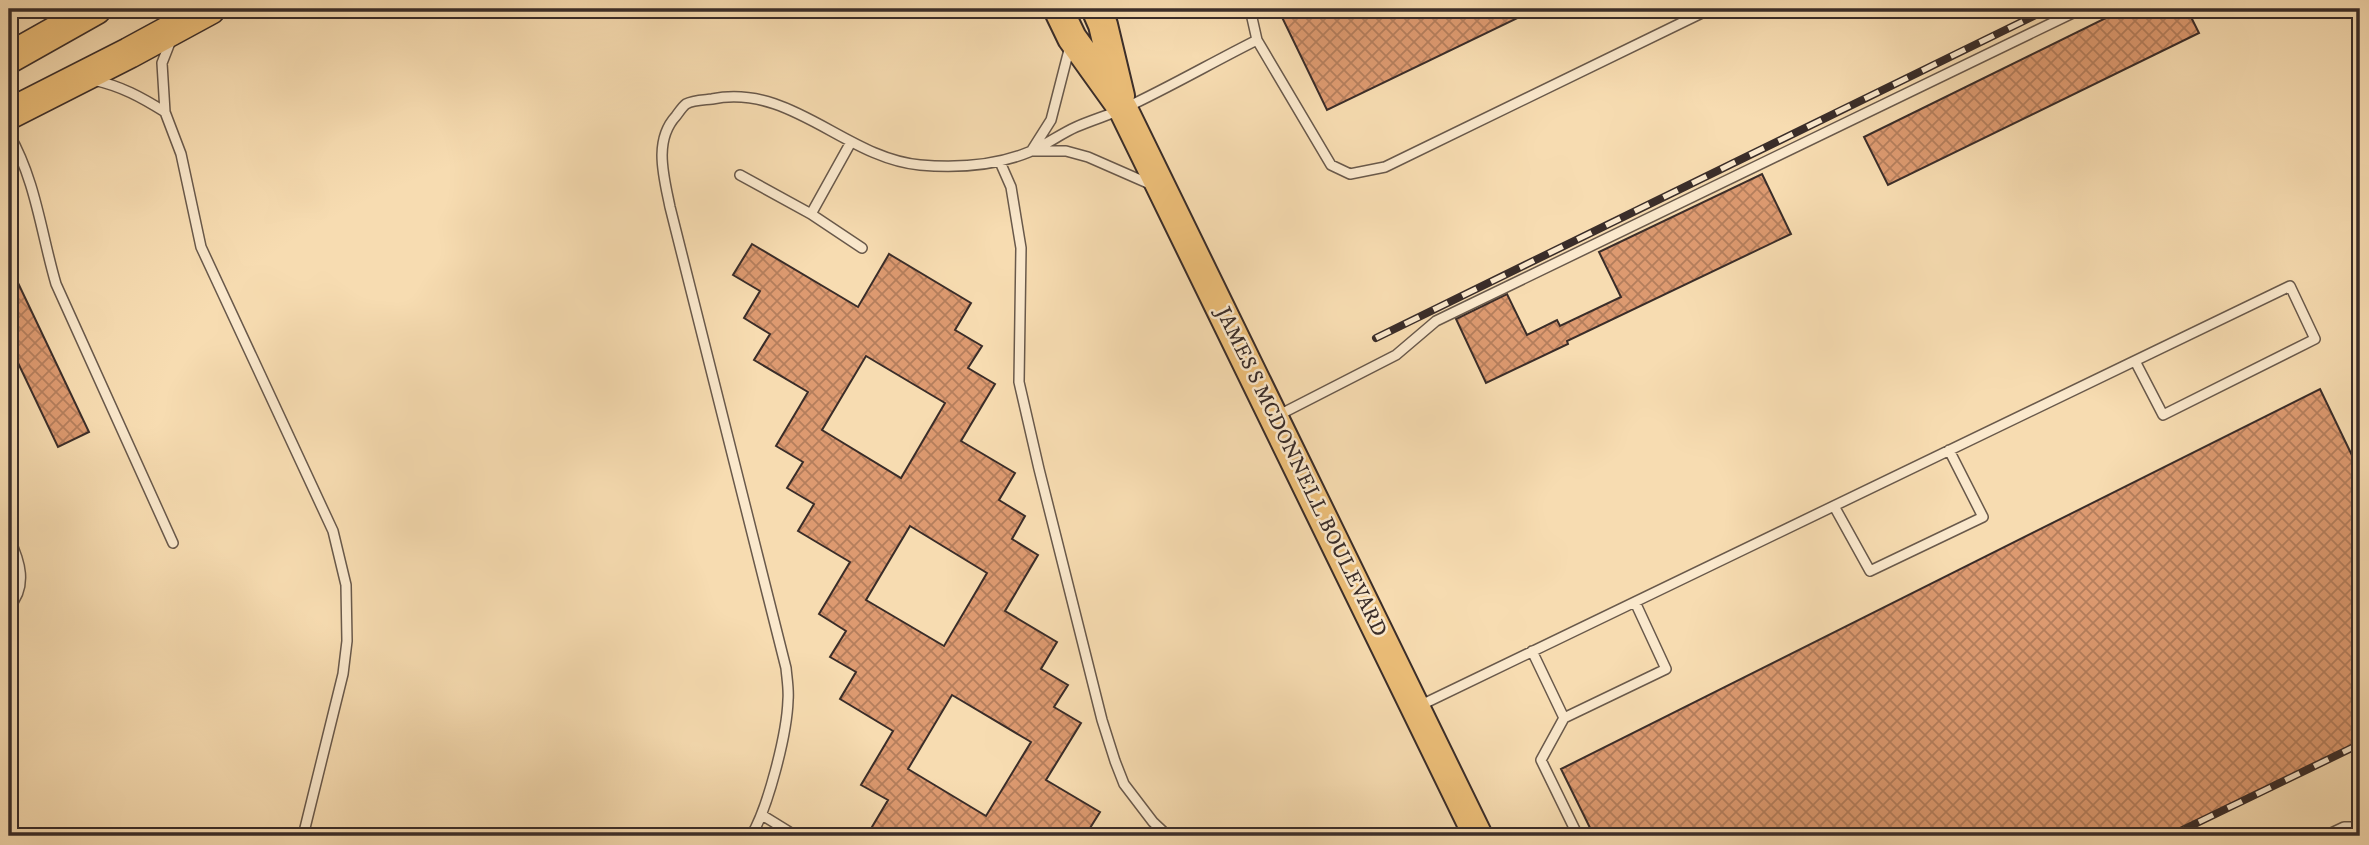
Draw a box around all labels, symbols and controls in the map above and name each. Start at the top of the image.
street label: JAMES S MCDONNELL BOULEVARD [1209,301,1392,641]

